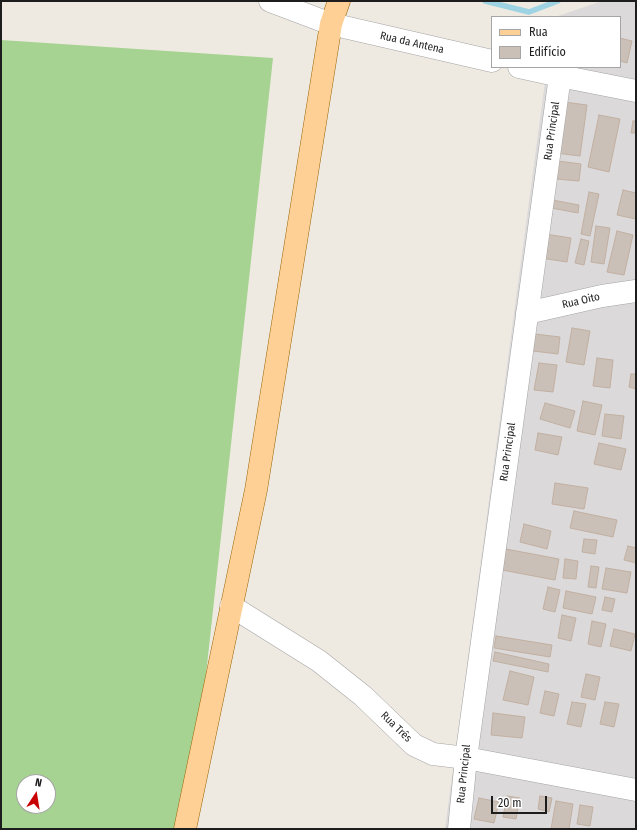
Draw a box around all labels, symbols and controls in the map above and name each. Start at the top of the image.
legend [491,16,621,68]
text: Rua [529,25,548,39]
street label: Rua da Antena [379,29,445,57]
text: Edifício [529,45,566,59]
street label: Rua Principal [541,101,563,161]
street label: Rua Oito [561,290,601,312]
street label: Rua Principal [497,422,519,482]
street label: Rua Três [378,709,414,745]
street label: Rua Principal [454,744,474,804]
north arrow [16,774,56,814]
text: N [34,776,43,790]
scale bar [493,788,549,814]
text: 20 m [498,796,522,810]

